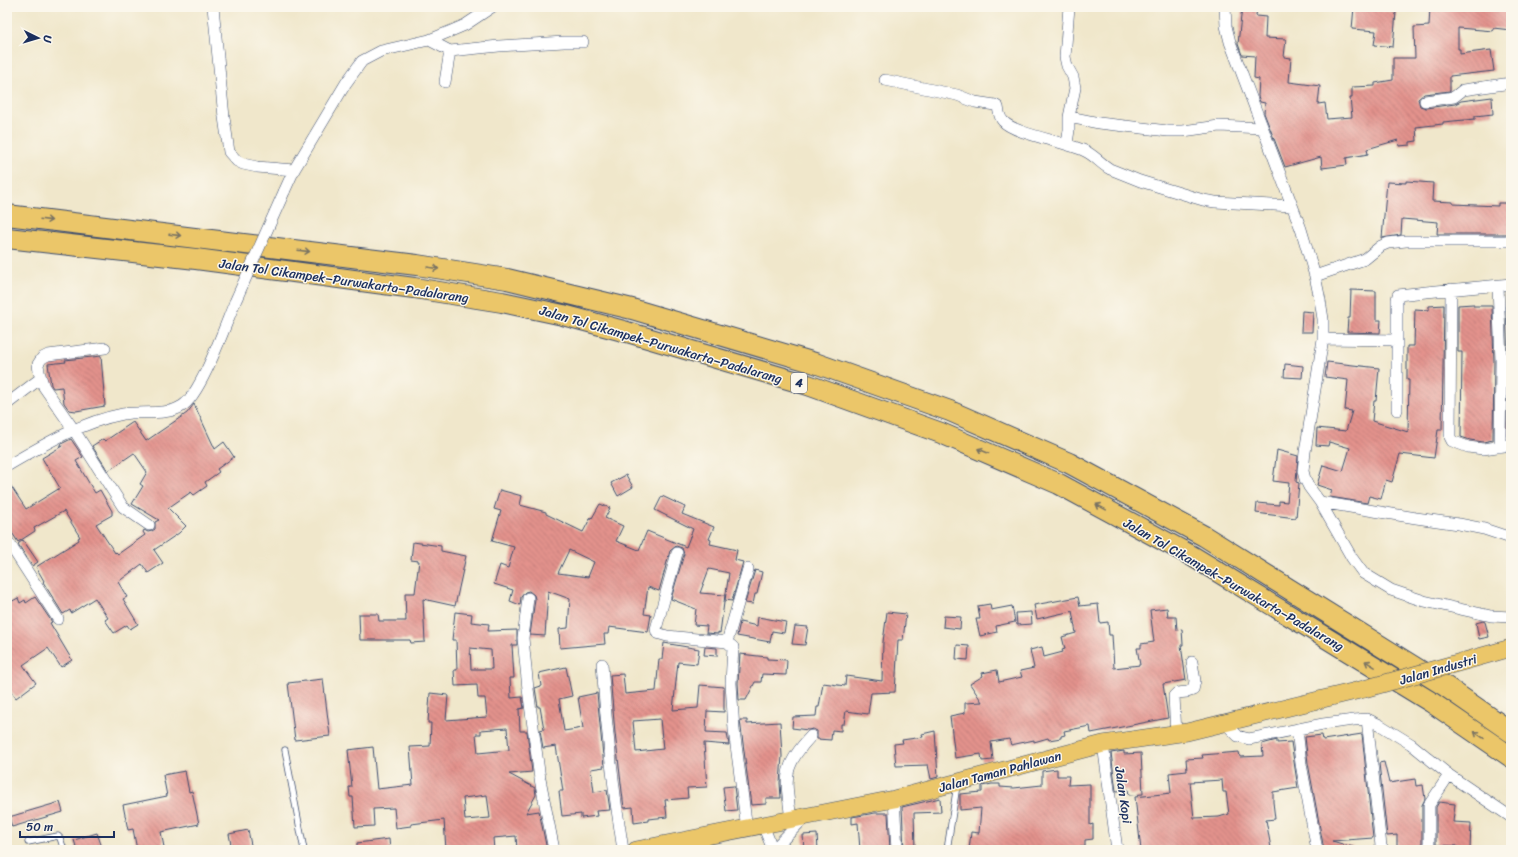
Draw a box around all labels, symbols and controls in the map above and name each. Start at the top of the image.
north arrow [18,18,58,58]
text: U [38,34,57,44]
one-way arrow [39,216,52,223]
one-way arrow [168,231,181,239]
one-way arrow [297,247,310,255]
street label: Jalan Tol Cikampek–Purwakarta–Padalarang [217,251,471,309]
one-way arrow [426,264,439,272]
street label: Jalan Tol Cikampek–Purwakarta–Padalarang [536,298,785,390]
road number: 4 [791,373,807,393]
one-way arrow [978,447,990,455]
one-way arrow [1095,502,1107,510]
street label: Jalan Tol Cikampek–Purwakarta–Padalarang [1118,511,1349,658]
street label: Jalan Industri [1396,647,1480,692]
one-way arrow [1364,660,1376,668]
one-way arrow [1474,731,1485,739]
street label: Jalan Taman Pahlawan [935,744,1064,799]
street label: Jalan Kopi [1108,764,1139,825]
scale bar [20,813,114,839]
text: 50 m [26,816,53,838]

